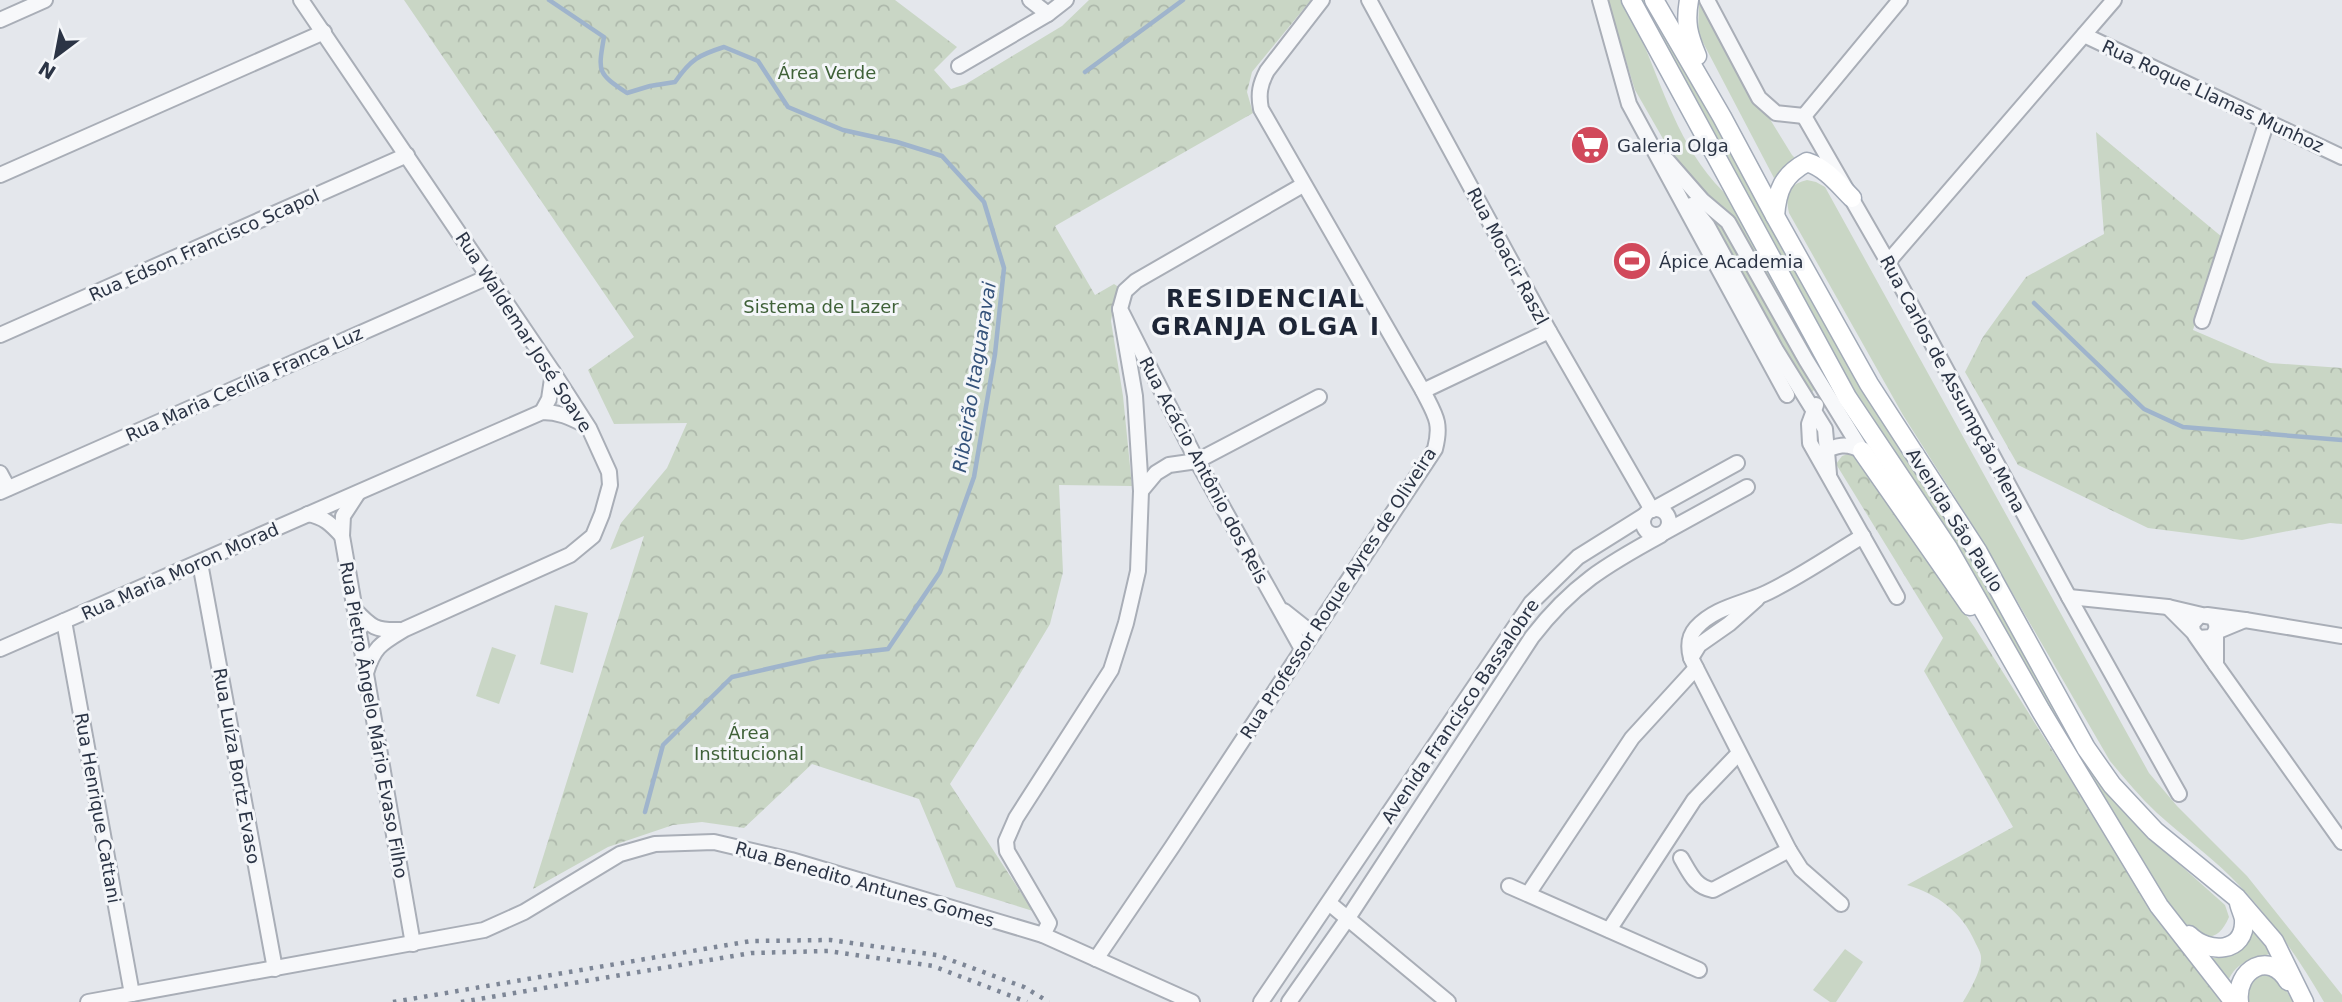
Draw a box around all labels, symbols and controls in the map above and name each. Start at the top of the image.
north arrow [21,21,91,91]
street label: Rua Roque Llamas Munhoz [2099,35,2327,157]
text: N [34,57,60,84]
park label: Área Verde [778,62,876,83]
supermarket icon: Galeria Olga [1569,124,1611,166]
place label: Galeria Olga [1617,135,1729,156]
street label: Rua Moacir Raszl [1463,184,1553,328]
street label: Rua Edson Francisco Scapol [86,185,322,305]
street label: Rua Waldemar José Soave [451,228,597,436]
sports icon: Ápice Academia [1611,240,1653,282]
place label: Ápice Academia [1659,251,1803,272]
street label: Rua Carlos de Assumpção Mena [1876,252,2030,516]
water label: Ribeirão Itaguaravai [948,279,1000,474]
district label: RESIDENCIAL GRANJA OLGA I [1151,285,1381,341]
park label: Sistema de Lazer [743,296,899,317]
street label: Rua Maria Cecília Franca Luz [122,322,366,446]
street label: Rua Acácio Antônio dos Reis [1135,353,1273,587]
street label: Rua Professor Roque Ayres de Oliveira [1236,443,1440,743]
street label: Avenida São Paulo [1902,444,2008,596]
street label: Rua Maria Moron Morad [78,518,282,624]
street label: Rua Pietro Ângelo Mário Evaso Filho [336,560,412,880]
street label: Avenida Francisco Bassalobre [1377,595,1543,827]
street label: Rua Luíza Bortz Evaso [209,666,265,866]
street label: Rua Henrique Cattani [71,711,125,905]
park label: Área Institucional [694,722,804,764]
street label: Rua Benedito Antunes Gomes [733,837,997,931]

